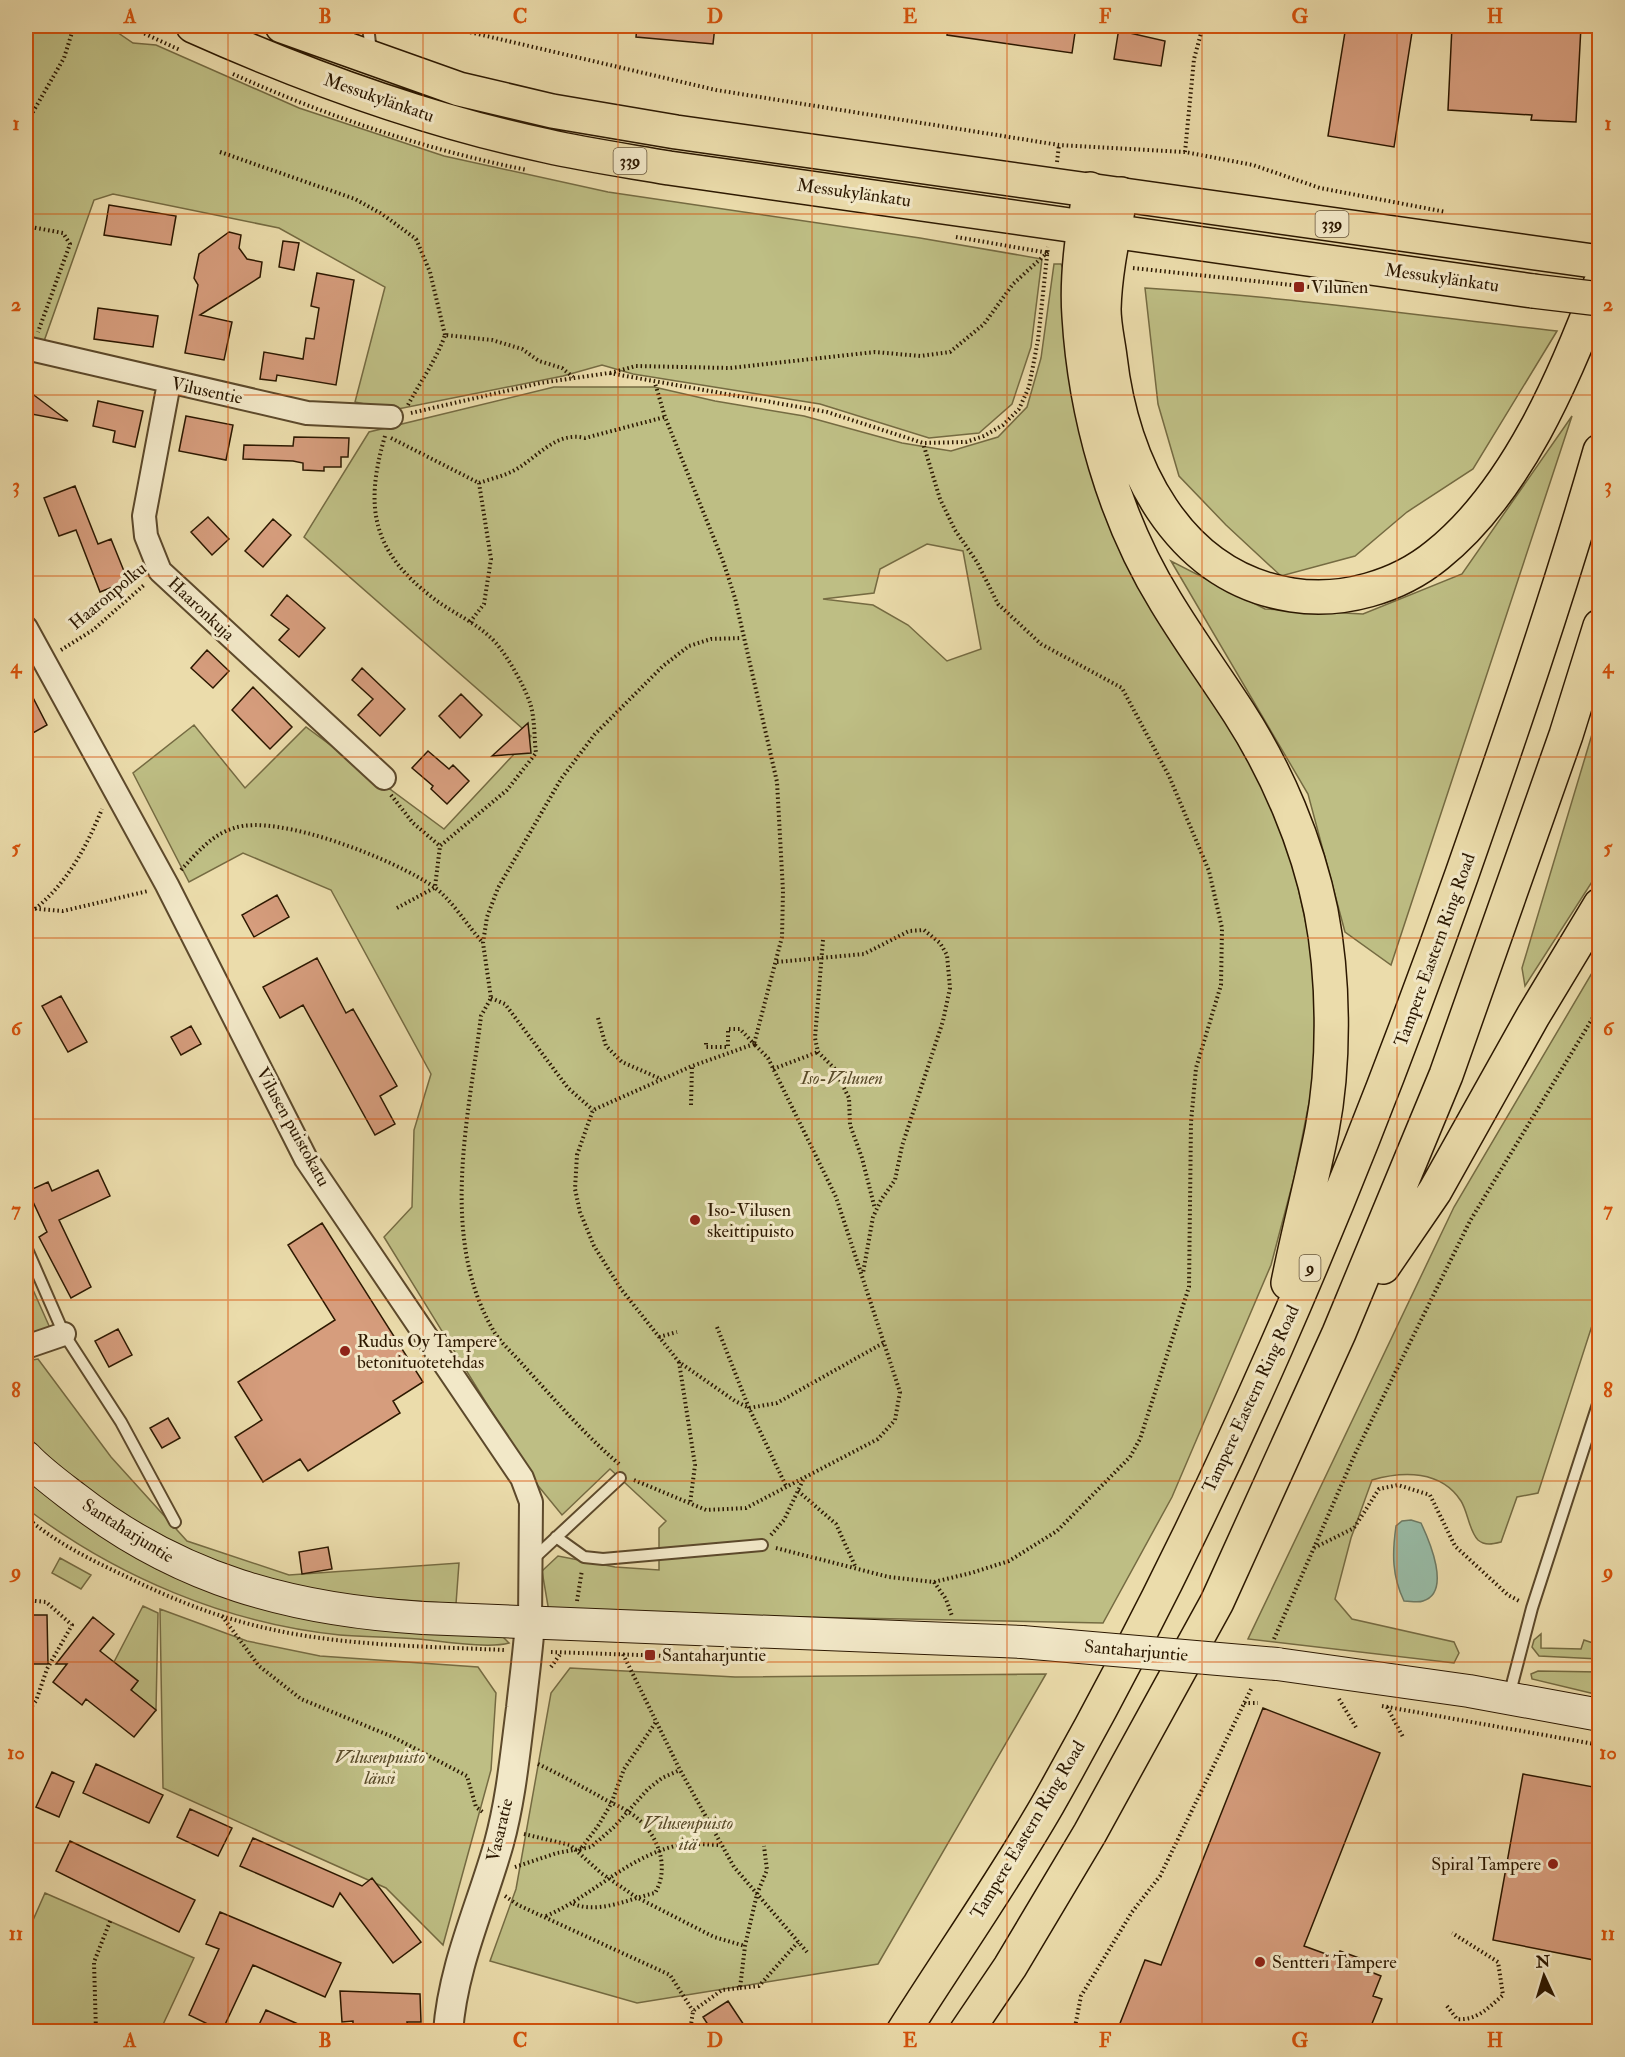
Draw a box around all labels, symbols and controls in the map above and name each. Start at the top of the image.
text: A [123,4,137,29]
text: B [318,4,332,29]
text: C [513,4,527,29]
text: D [707,4,723,29]
text: E [903,4,918,29]
text: F [1099,4,1112,29]
text: G [1292,4,1309,29]
text: H [1487,4,1503,29]
street label: Messukylänkatu [321,68,437,128]
text: 1 [12,111,20,136]
text: 1 [1604,111,1612,136]
road number: 339 [614,148,646,174]
street label: Messukylänkatu [795,174,913,212]
road number: 339 [1316,211,1348,237]
street label: Messukylänkatu [1383,259,1501,297]
place label: Vilunen [1311,276,1368,299]
marker: Vilunen [1292,280,1306,294]
text: 2 [11,292,21,317]
text: 2 [1603,292,1613,317]
street label: Vilusentie [169,372,245,410]
text: 3 [12,473,20,498]
text: 3 [1604,473,1612,498]
street label: Haaronpolku [65,557,151,635]
street label: Haaronkuja [163,572,240,646]
text: 4 [10,654,23,679]
text: 4 [1602,654,1615,679]
text: 5 [12,835,22,860]
text: 5 [1604,835,1614,860]
street label: Tampere Eastern Ring Road [1389,850,1481,1050]
text: 6 [11,1016,23,1041]
text: 6 [1603,1016,1615,1041]
street label: Vilusen puistokatu [251,1063,335,1191]
park label: Iso-Vilunen [800,1067,883,1090]
text: 7 [11,1197,21,1222]
text: 7 [1603,1197,1613,1222]
place label: Iso-Vilusen skeittipuisto [707,1199,794,1243]
marker: Iso-Vilusen skeittipuisto [688,1213,702,1227]
road number: 9 [1300,1255,1320,1281]
street label: Tampere Eastern Ring Road [1197,1302,1305,1496]
place label: Rudus Oy Tampere betonituotetehdas [357,1330,497,1374]
marker: Rudus Oy Tampere betonituotetehdas [338,1344,352,1358]
text: 8 [11,1378,21,1403]
text: 8 [1603,1378,1613,1403]
street label: Santaharjuntie [78,1494,179,1569]
text: 9 [9,1559,21,1584]
text: 9 [1601,1559,1613,1584]
street label: Santaharjuntie [1083,1635,1189,1667]
place label: Santaharjuntie [662,1644,767,1667]
marker: Santaharjuntie [643,1648,657,1662]
street label: Tampere Eastern Ring Road [966,1736,1091,1923]
text: 10 [7,1740,25,1765]
text: 10 [1599,1740,1617,1765]
park label: Vilusenpuisto länsi [335,1746,425,1790]
street label: Vasaratie [482,1796,519,1864]
park label: Vilusenpuisto itä [643,1812,733,1856]
place label: Spiral Tampere [1431,1853,1541,1876]
marker: Spiral Tampere [1546,1857,1560,1871]
text: 11 [9,1921,23,1946]
text: 11 [1601,1921,1615,1946]
north arrow [1514,1946,1574,2006]
place label: Sentteri Tampere [1272,1951,1397,1974]
text: N [1534,1952,1552,1973]
marker: Sentteri Tampere [1253,1955,1267,1969]
text: A [123,2028,137,2053]
text: B [318,2028,332,2053]
text: C [513,2028,527,2053]
text: D [707,2028,723,2053]
text: E [903,2028,918,2053]
text: F [1099,2028,1112,2053]
text: G [1292,2028,1309,2053]
text: H [1487,2028,1503,2053]

